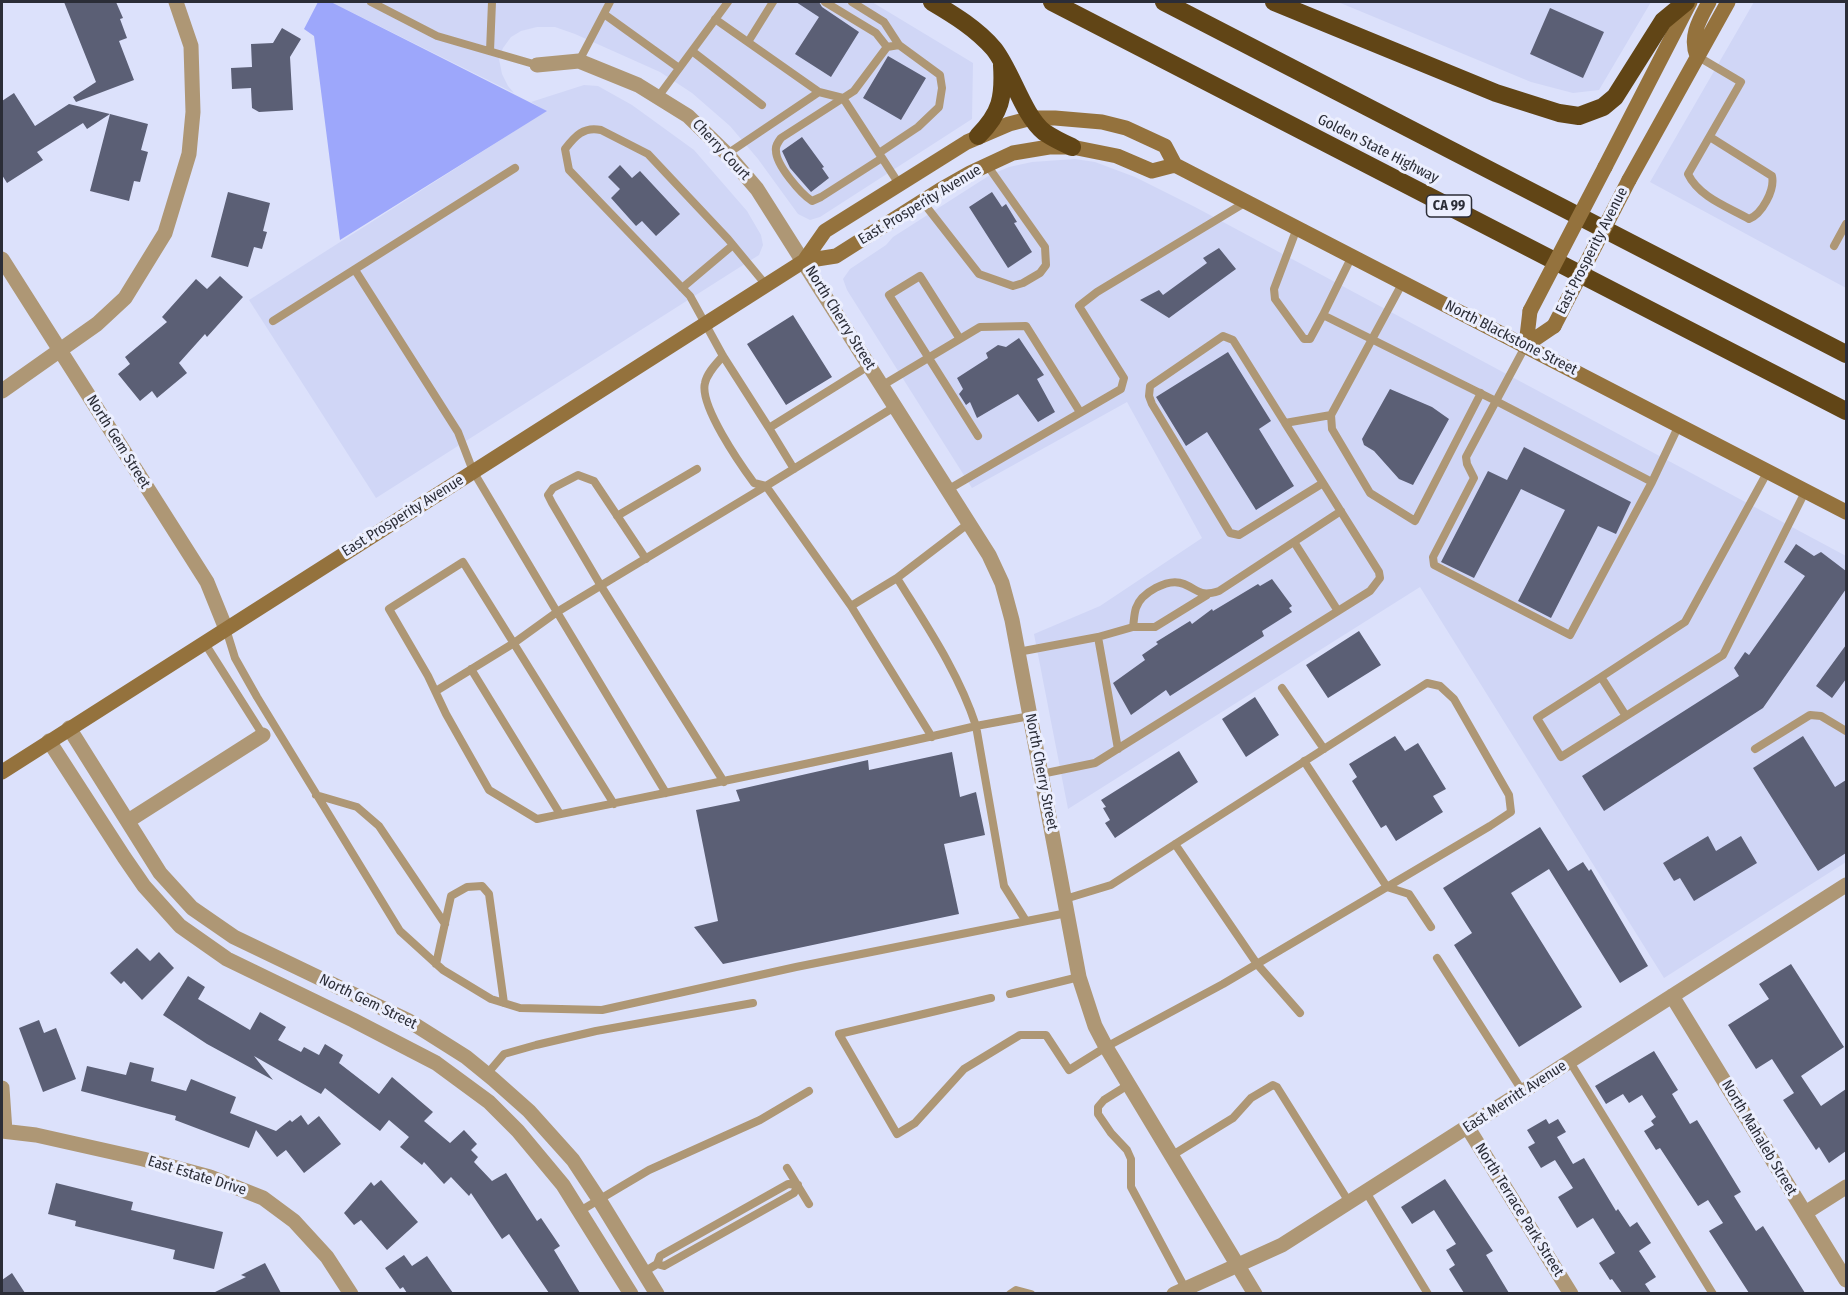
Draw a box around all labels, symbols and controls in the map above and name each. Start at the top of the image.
street label: Golden State Highway [1314,111,1442,187]
street label: Cherry Court [688,116,754,184]
street label: East Prosperity Avenue [855,161,985,249]
street label: East Prosperity Avenue [1552,184,1632,318]
road number: CA 99 [1426,195,1472,217]
street label: North Cherry Street [801,263,879,373]
street label: North Blackstone Street [1442,297,1580,379]
street label: North Gem Street [82,392,154,492]
street label: East Prosperity Avenue [339,471,467,561]
street label: North Cherry Street [1021,712,1061,832]
street label: North Gem Street [316,971,420,1033]
street label: East Merritt Avenue [1460,1057,1570,1137]
street label: North Mahaleb Street [1717,1077,1801,1199]
street label: North Terrace Park Street [1471,1140,1567,1280]
street label: East Estate Drive [146,1153,248,1199]

